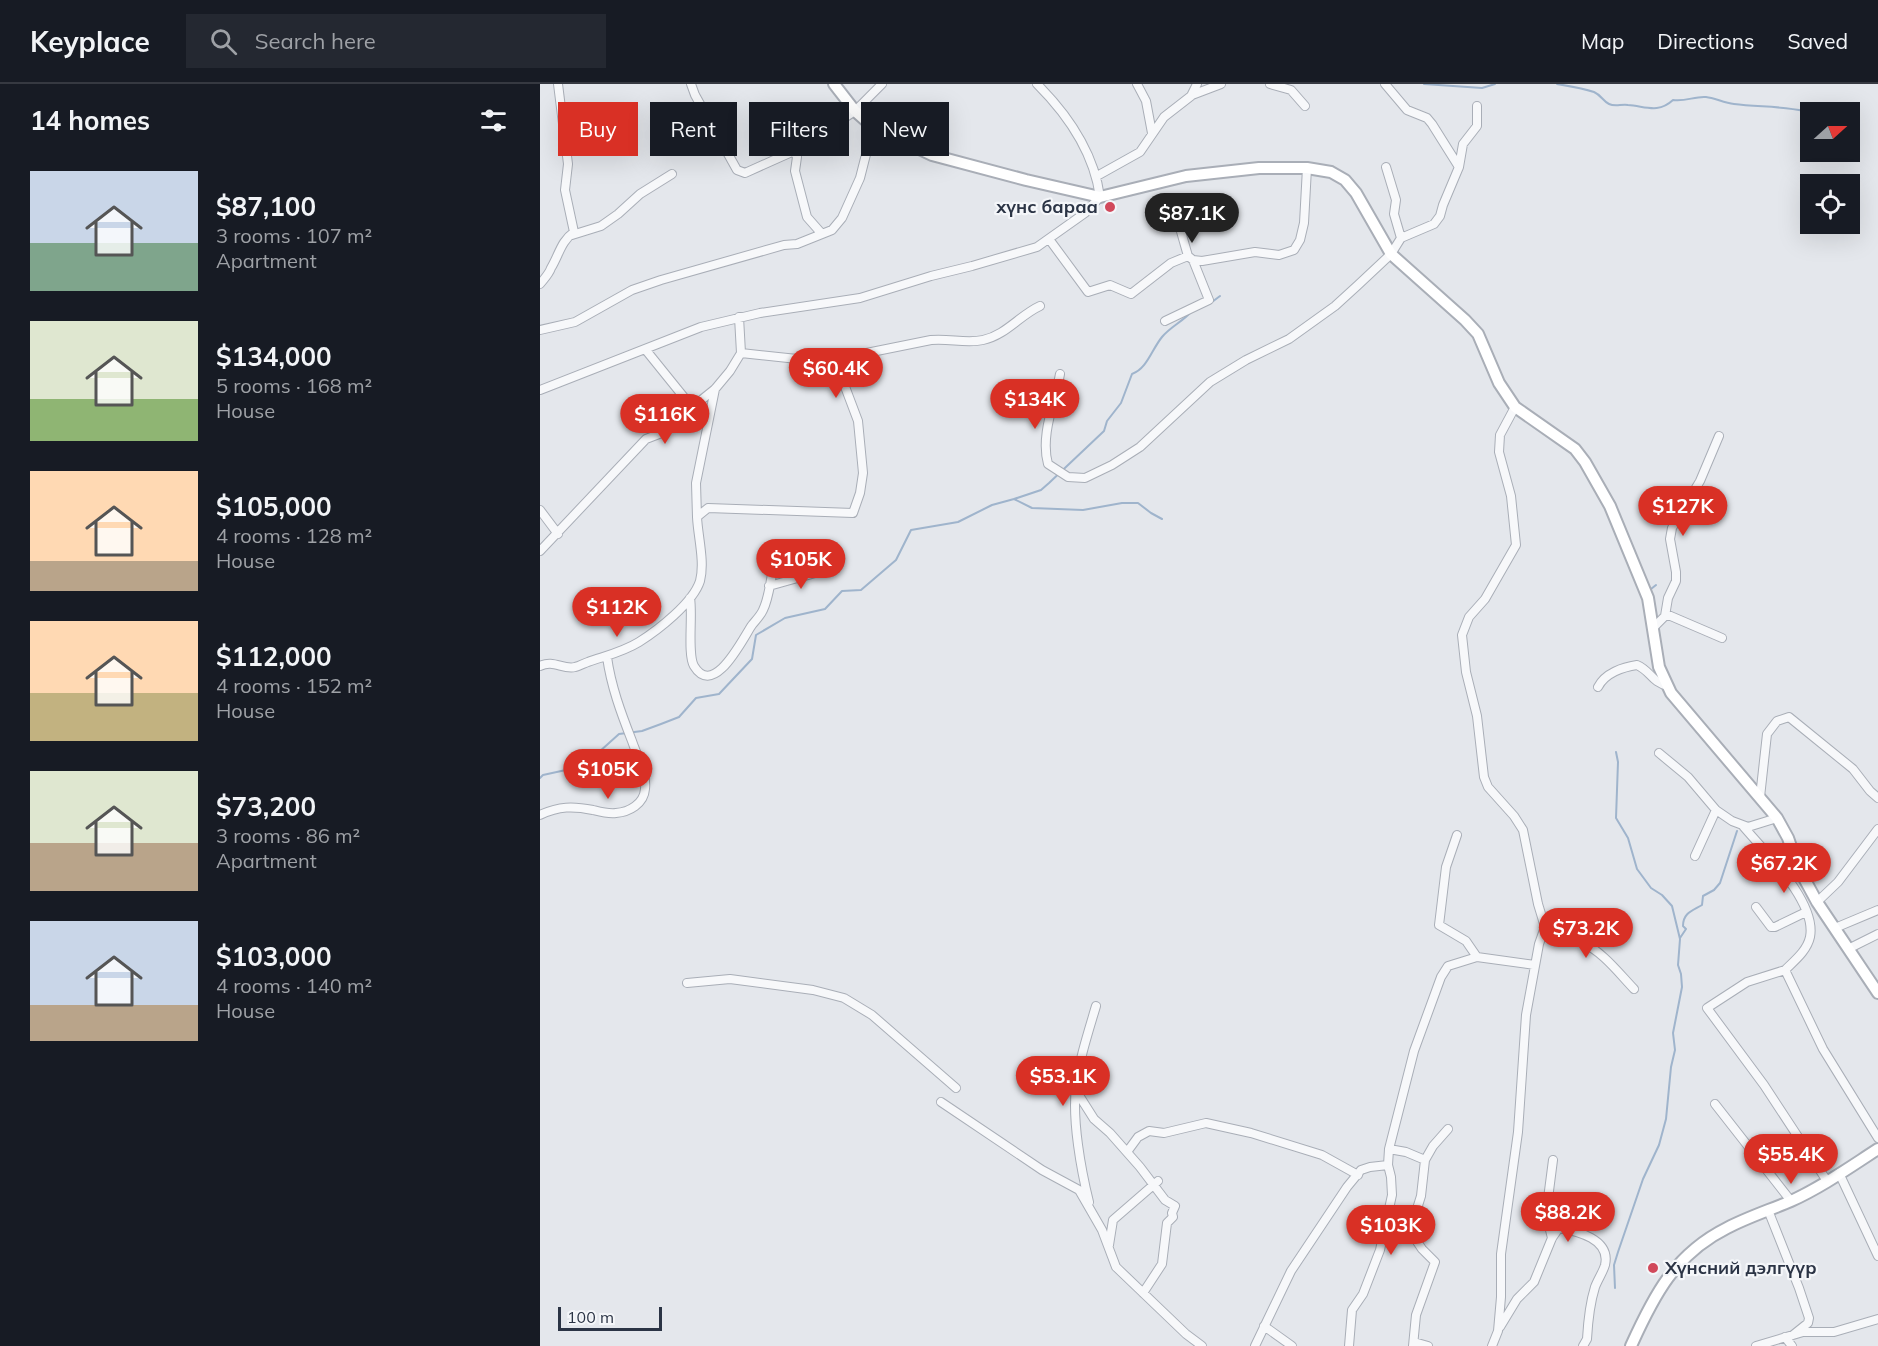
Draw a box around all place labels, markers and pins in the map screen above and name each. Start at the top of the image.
pin: $87.1K [1143,193,1241,244]
place label: хүнс бараа [995,195,1098,218]
marker: хүнс бараа [1103,200,1117,214]
pin: $60.4K [787,348,885,399]
pin: $134K [993,379,1077,430]
pin: $116K [623,394,707,445]
pin: $127K [1641,486,1725,537]
pin: $105K [759,539,843,590]
pin: $112K [575,587,659,638]
pin: $105K [566,749,650,800]
pin: $67.2K [1735,843,1833,894]
pin: $73.2K [1537,908,1635,959]
pin: $53.1K [1014,1056,1112,1107]
pin: $55.4K [1742,1134,1840,1185]
pin: $88.2K [1519,1192,1617,1243]
pin: $103K [1349,1205,1433,1256]
place label: Хүнсний дэлгүүр [1664,1256,1817,1279]
marker: Хүнсний дэлгүүр [1646,1261,1660,1275]

